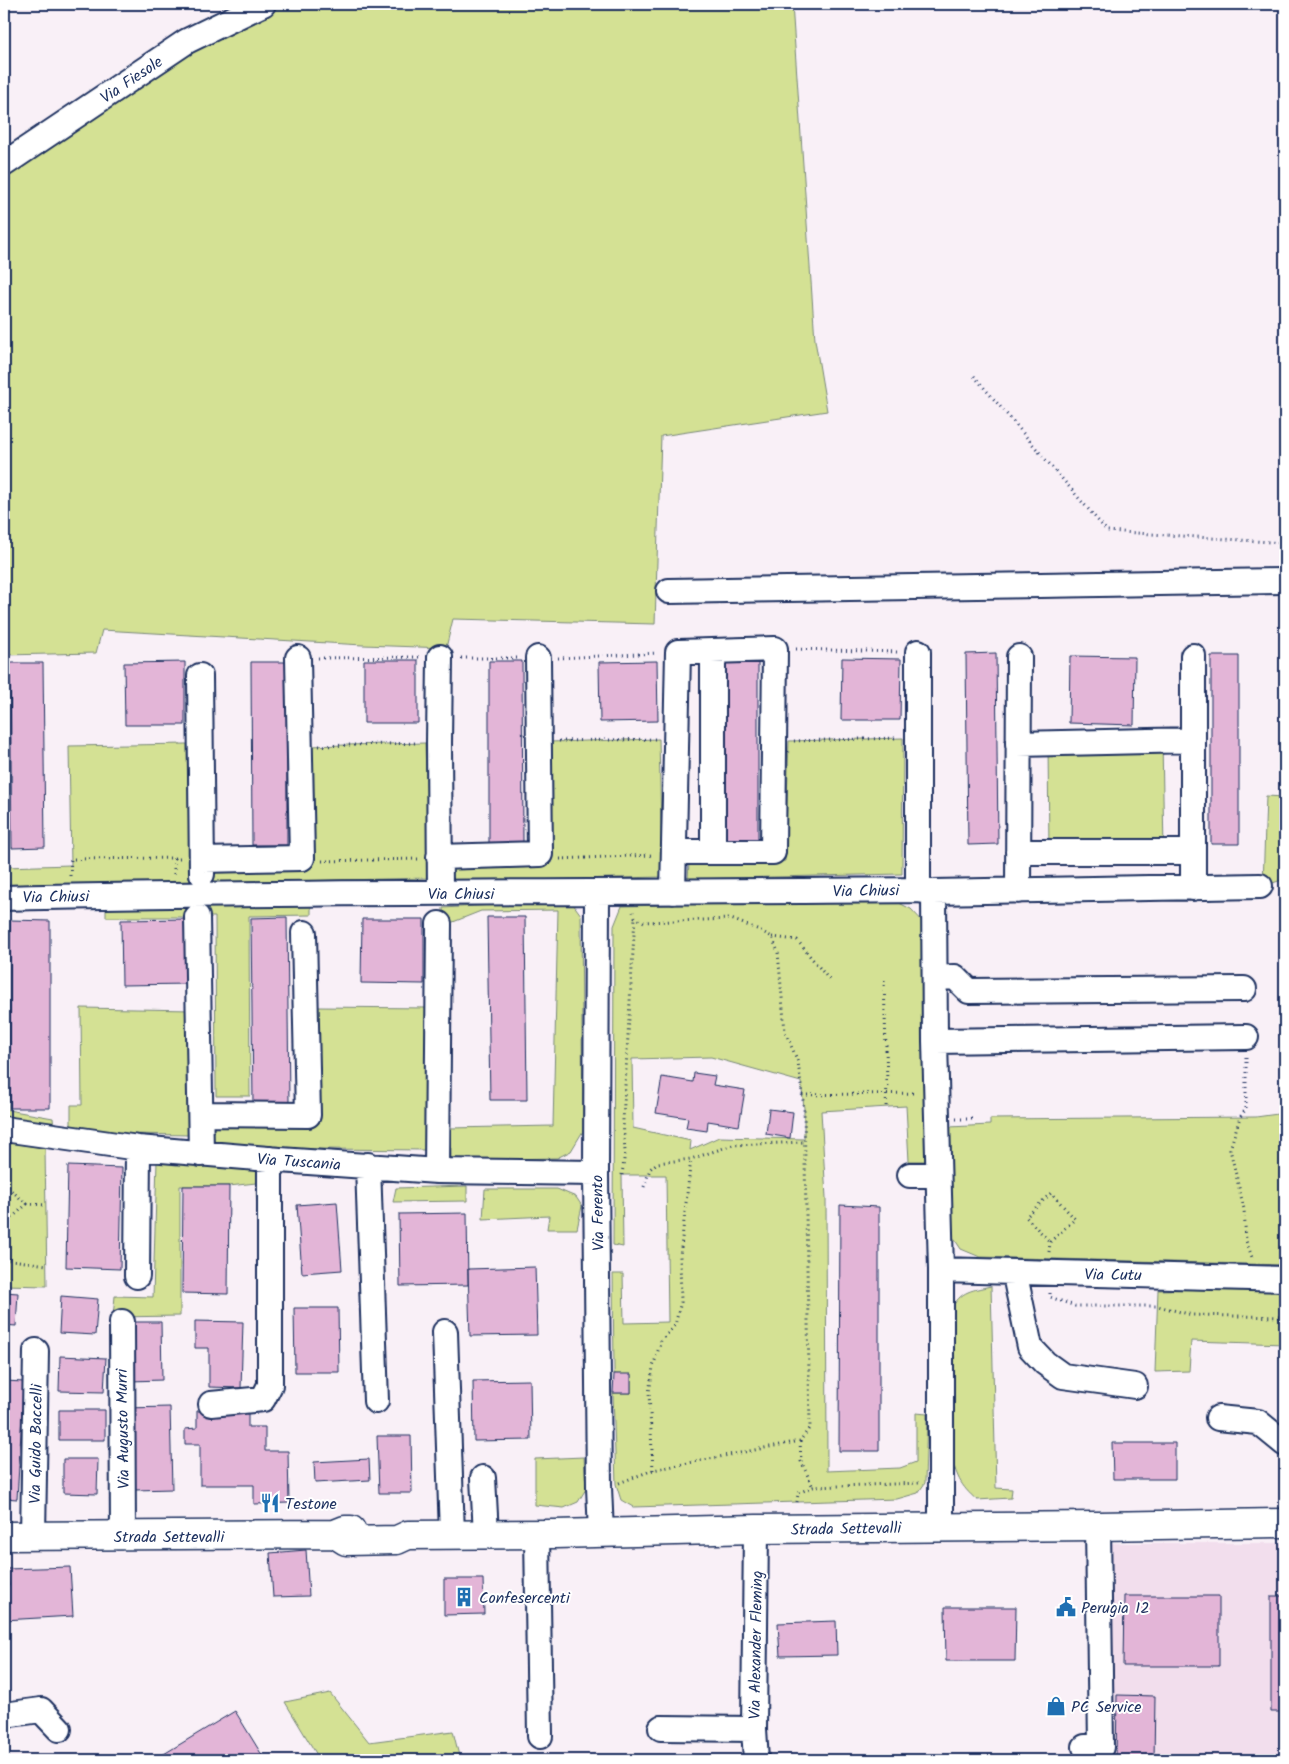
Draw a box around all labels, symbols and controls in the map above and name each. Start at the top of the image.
street label: Via Fiesole [95,50,168,110]
street label: Via Chiusi [833,878,901,905]
street label: Via Chiusi [428,882,495,907]
street label: Via Chiusi [23,884,91,911]
street label: Via Tuscania [256,1147,342,1178]
street label: Via Ferento [585,1175,612,1251]
street label: Via Cutu [1084,1263,1142,1289]
street label: Via Augusto Murri [110,1367,137,1489]
street label: Via Guido Baccelli [23,1383,50,1504]
restaurant icon: Testone [259,1492,281,1514]
place label: Testone [285,1492,337,1517]
street label: Strada Settevalli [791,1516,903,1543]
street label: Strada Settevalli [114,1525,225,1550]
street label: Via Alexander Fleming [743,1570,770,1720]
building icon: Confesercenti [453,1586,475,1608]
place label: Confesercenti [479,1586,571,1611]
public building icon: Perugia 12 [1055,1596,1077,1618]
place label: Perugia 12 [1081,1596,1150,1621]
shop icon: PC Service [1045,1695,1067,1717]
place label: PC Service [1071,1695,1142,1720]

